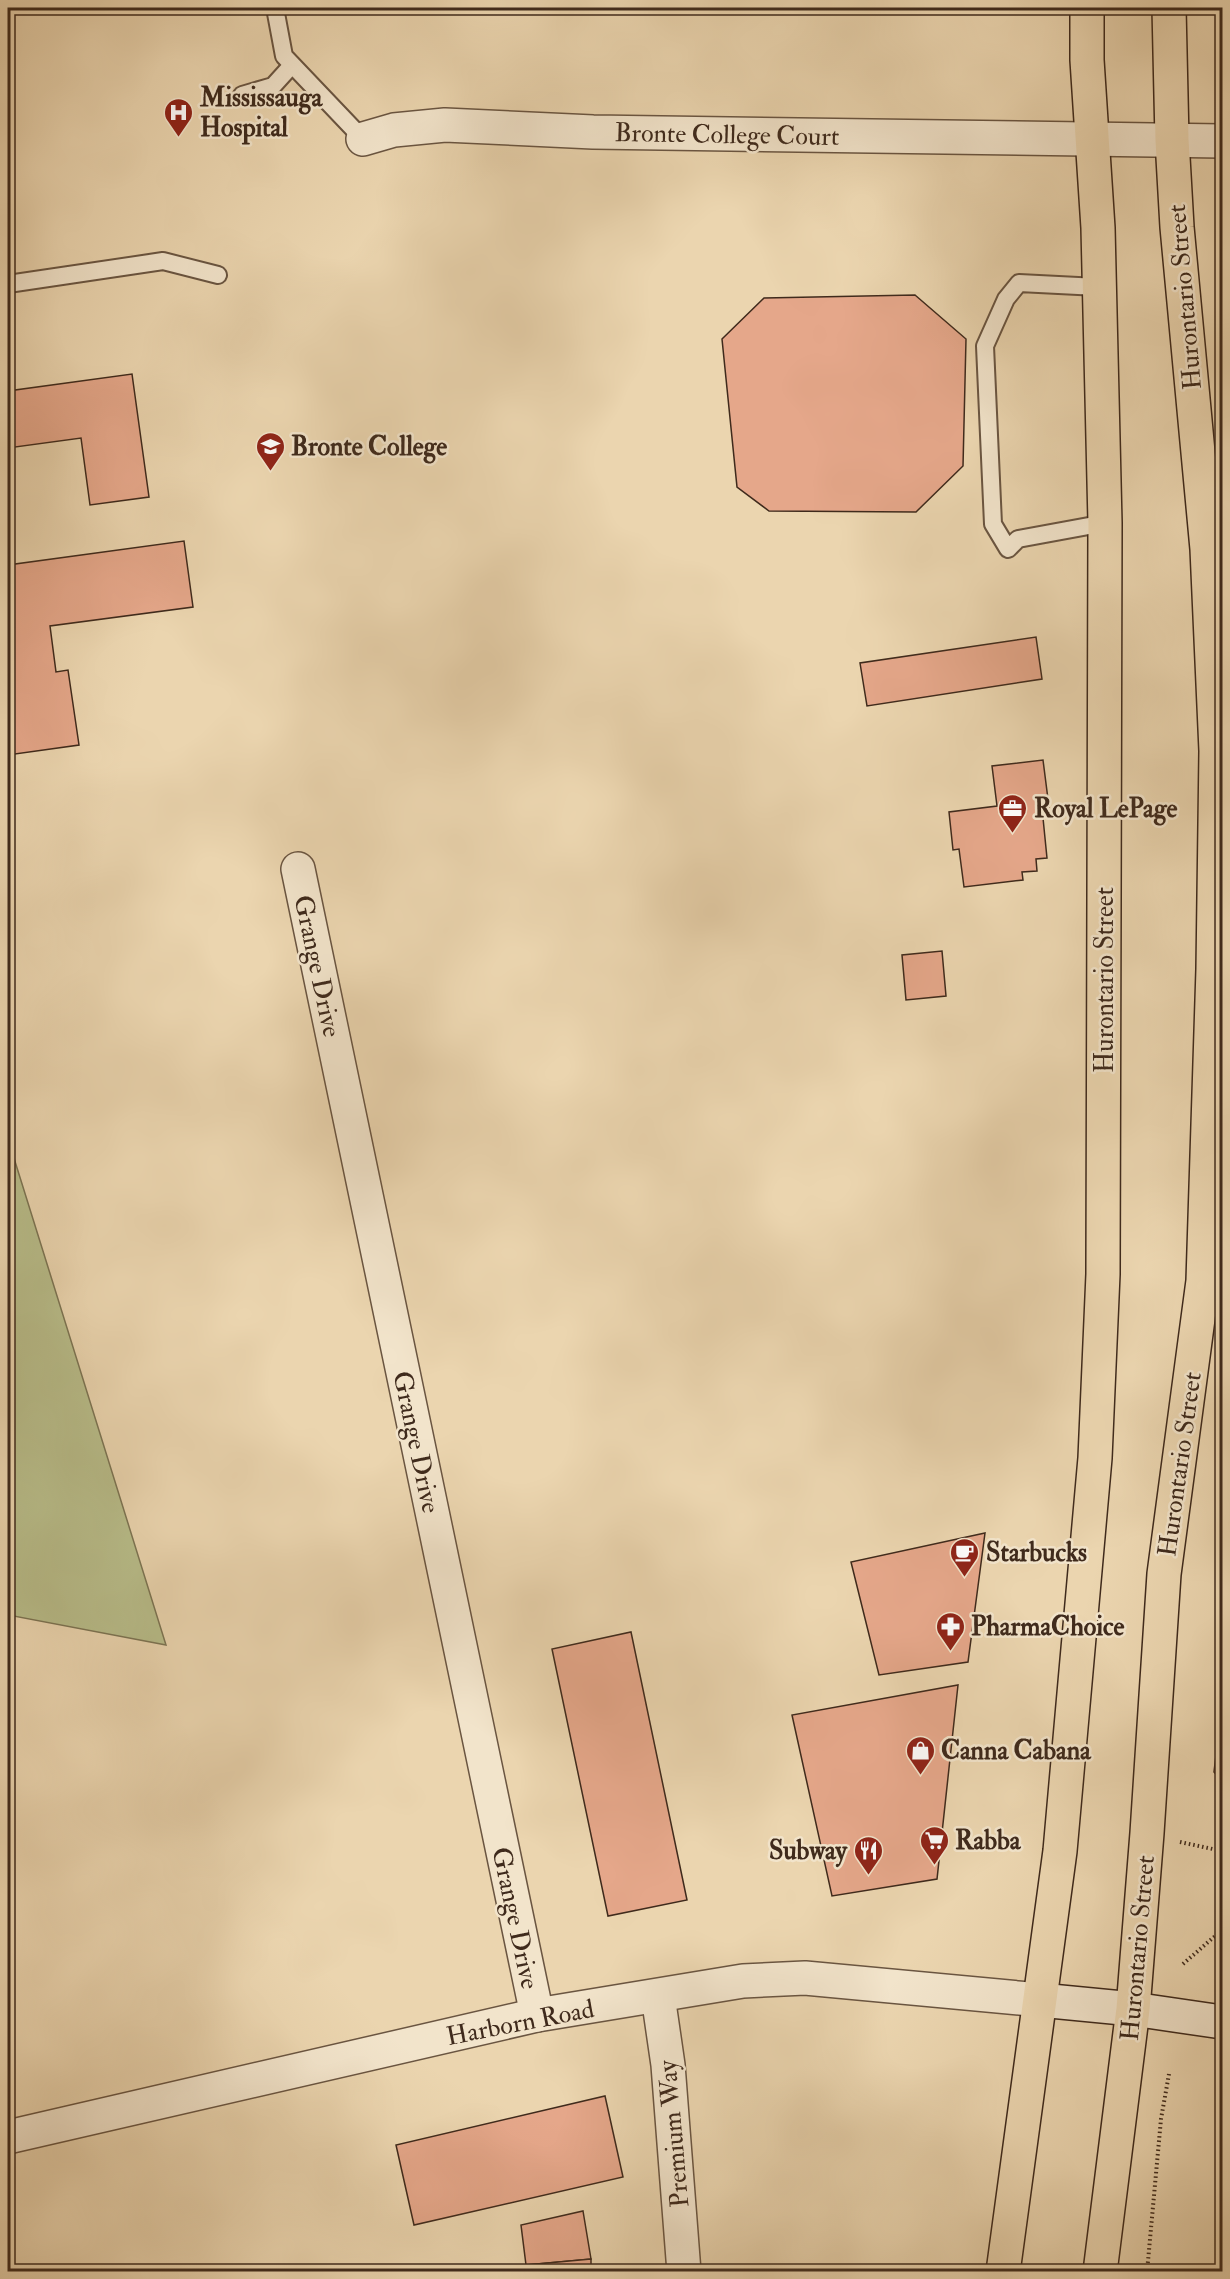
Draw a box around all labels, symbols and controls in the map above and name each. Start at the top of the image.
place label: Mississauga Hospital [199,82,324,145]
hospital icon: Mississauga Hospital [163,96,195,138]
street label: Bronte College Court [614,117,840,153]
street label: Hurontario Street [1161,203,1209,391]
school or university icon: Bronte College [254,430,286,472]
place label: Bronte College [291,431,447,464]
office icon: Royal LePage [997,792,1029,834]
place label: Royal LePage [1034,793,1177,826]
street label: Hurontario Street [1089,887,1121,1073]
street label: Grange Drive [286,892,348,1040]
street label: Grange Drive [385,1368,447,1516]
street label: Hurontario Street [1151,1370,1209,1559]
cafe icon: Starbucks [949,1536,981,1578]
place label: Starbucks [986,1537,1087,1569]
pharmacy icon: PharmaChoice [934,1610,966,1652]
place label: PharmaChoice [971,1611,1124,1643]
shop icon: Canna Cabana [904,1734,936,1776]
place label: Canna Cabana [941,1735,1092,1767]
supermarket icon: Rabba [918,1824,950,1866]
place label: Rabba [955,1825,1022,1857]
restaurant icon: Subway [852,1834,884,1876]
place label: Subway [769,1835,849,1868]
street label: Grange Drive [484,1844,546,1992]
street label: Hurontario Street [1114,1854,1162,2042]
street label: Harborn Road [444,1993,597,2053]
street label: Premium Way [652,2058,696,2209]

